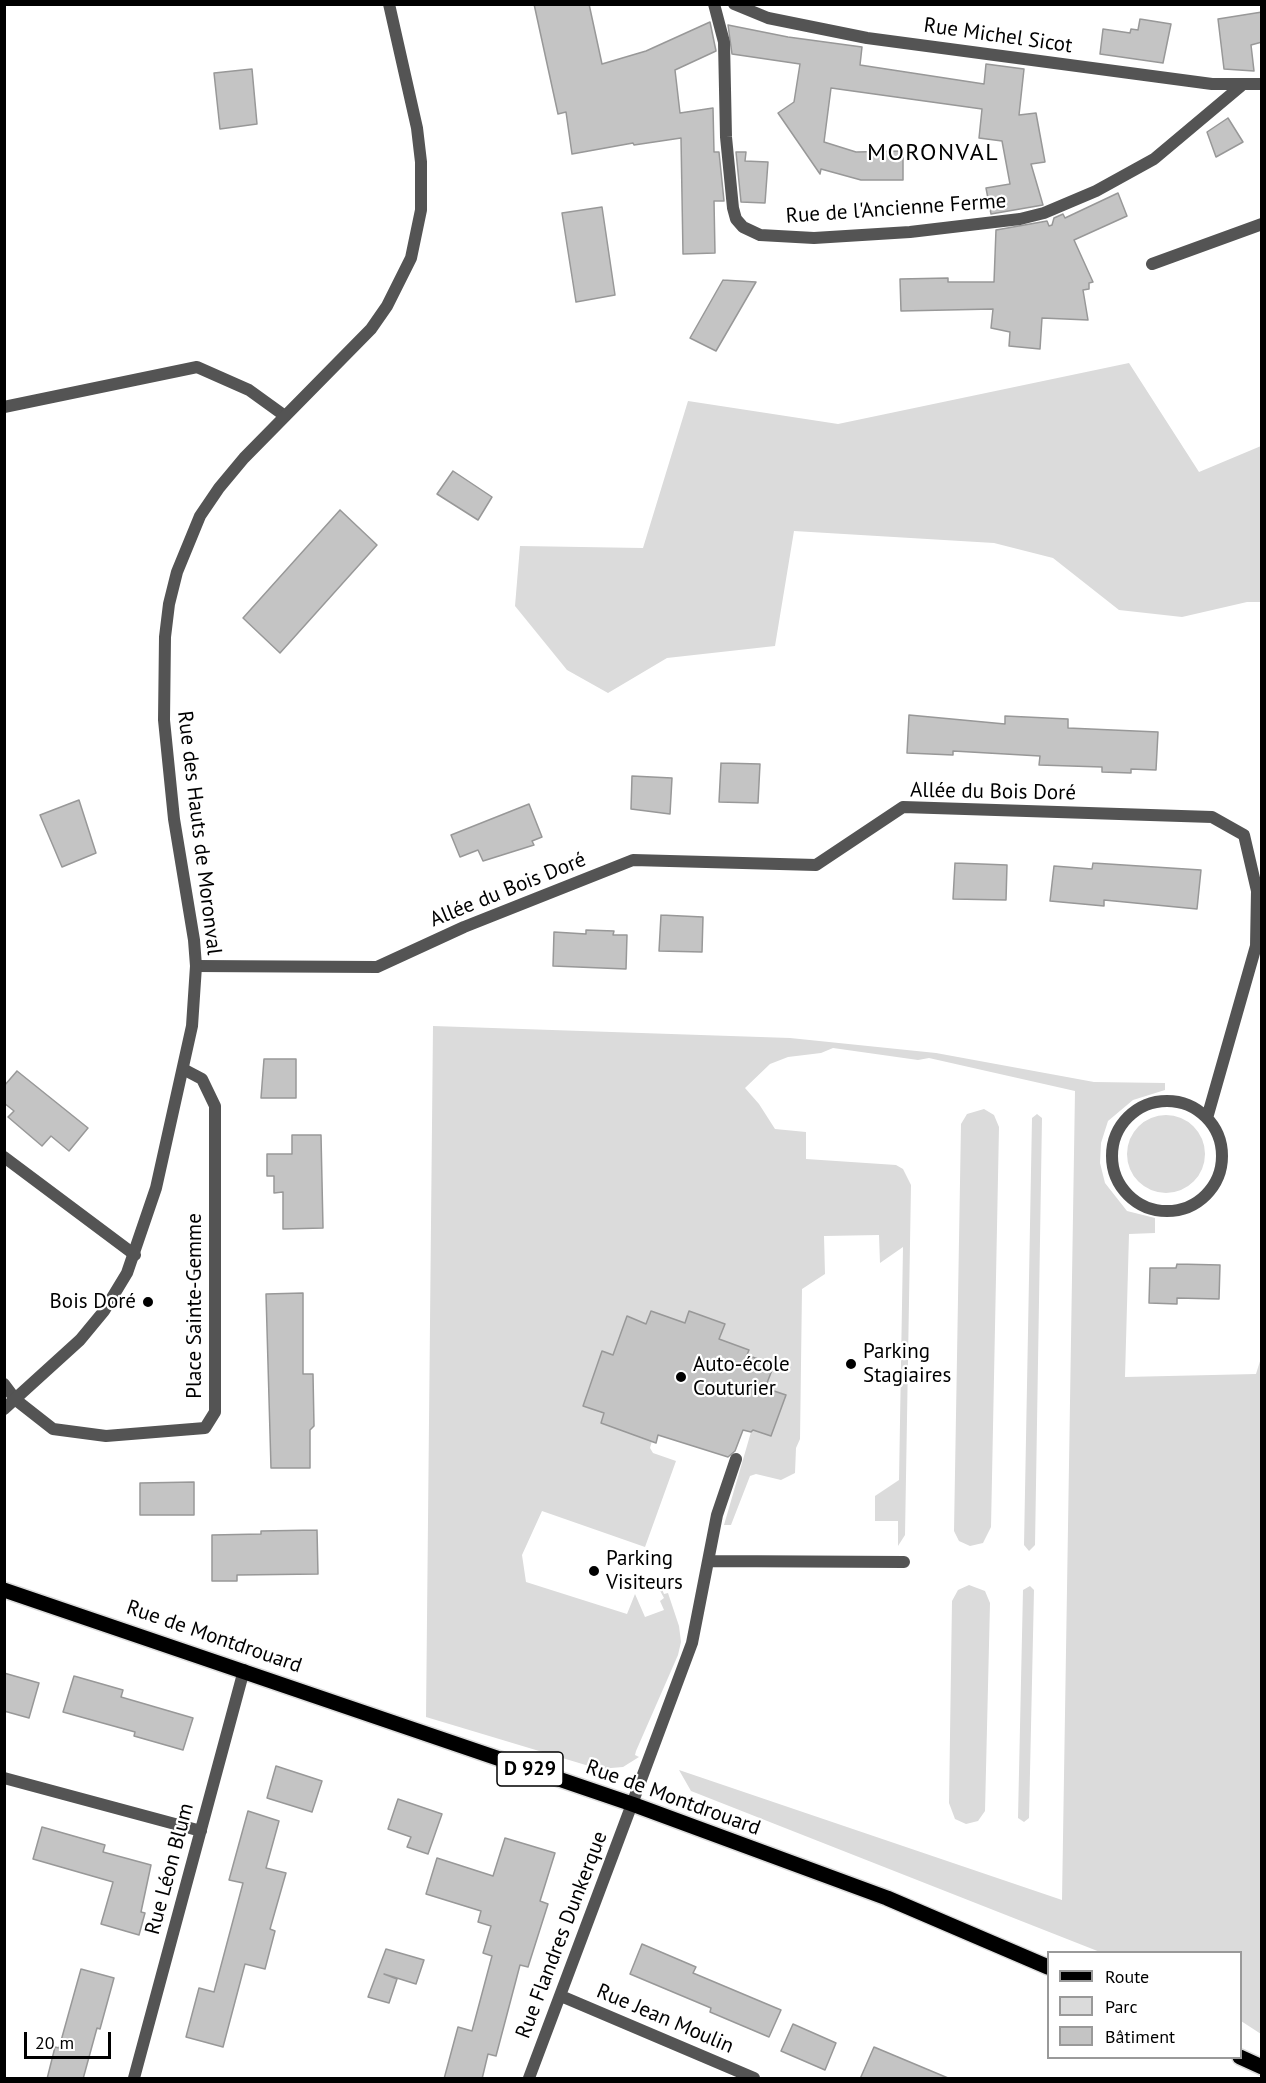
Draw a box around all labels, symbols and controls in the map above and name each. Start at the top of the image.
street label: Rue Michel Sicot [922,13,1074,59]
district label: MORONVAL [867,139,999,167]
street label: Rue de l'Ancienne Ferme [785,189,1007,229]
street label: Rue des Hauts de Moronval [172,710,226,956]
street label: Allée du Bois Doré [910,778,1076,806]
street label: Allée du Bois Doré [426,847,590,933]
street label: Place Sainte-Gemme [182,1213,208,1399]
place label: Bois Doré [50,1289,136,1315]
marker: Bois Doré [141,1295,155,1309]
place label: Parking Stagiaires [863,1339,951,1389]
place label: Auto-école Couturier [693,1352,790,1402]
marker: Parking Stagiaires [844,1357,858,1371]
marker: Auto-école Couturier [674,1370,688,1384]
place label: Parking Visiteurs [606,1546,683,1596]
marker: Parking Visiteurs [587,1564,601,1578]
street label: Rue de Montdrouard [123,1595,305,1679]
road number: D 929 [497,1752,563,1786]
street label: Rue de Montdrouard [582,1755,764,1841]
street label: Rue Léon Blum [140,1801,200,1937]
street label: Rue Flandres Dunkerque [511,1828,613,2042]
legend [1047,1951,1242,2059]
text: Route [1105,1965,1149,1988]
street label: Rue Jean Moulin [593,1979,737,2059]
text: Parc [1105,1995,1138,2018]
scale bar [27,2020,114,2058]
text: Bâtiment [1105,2025,1175,2048]
text: 20 m [35,2031,74,2054]

